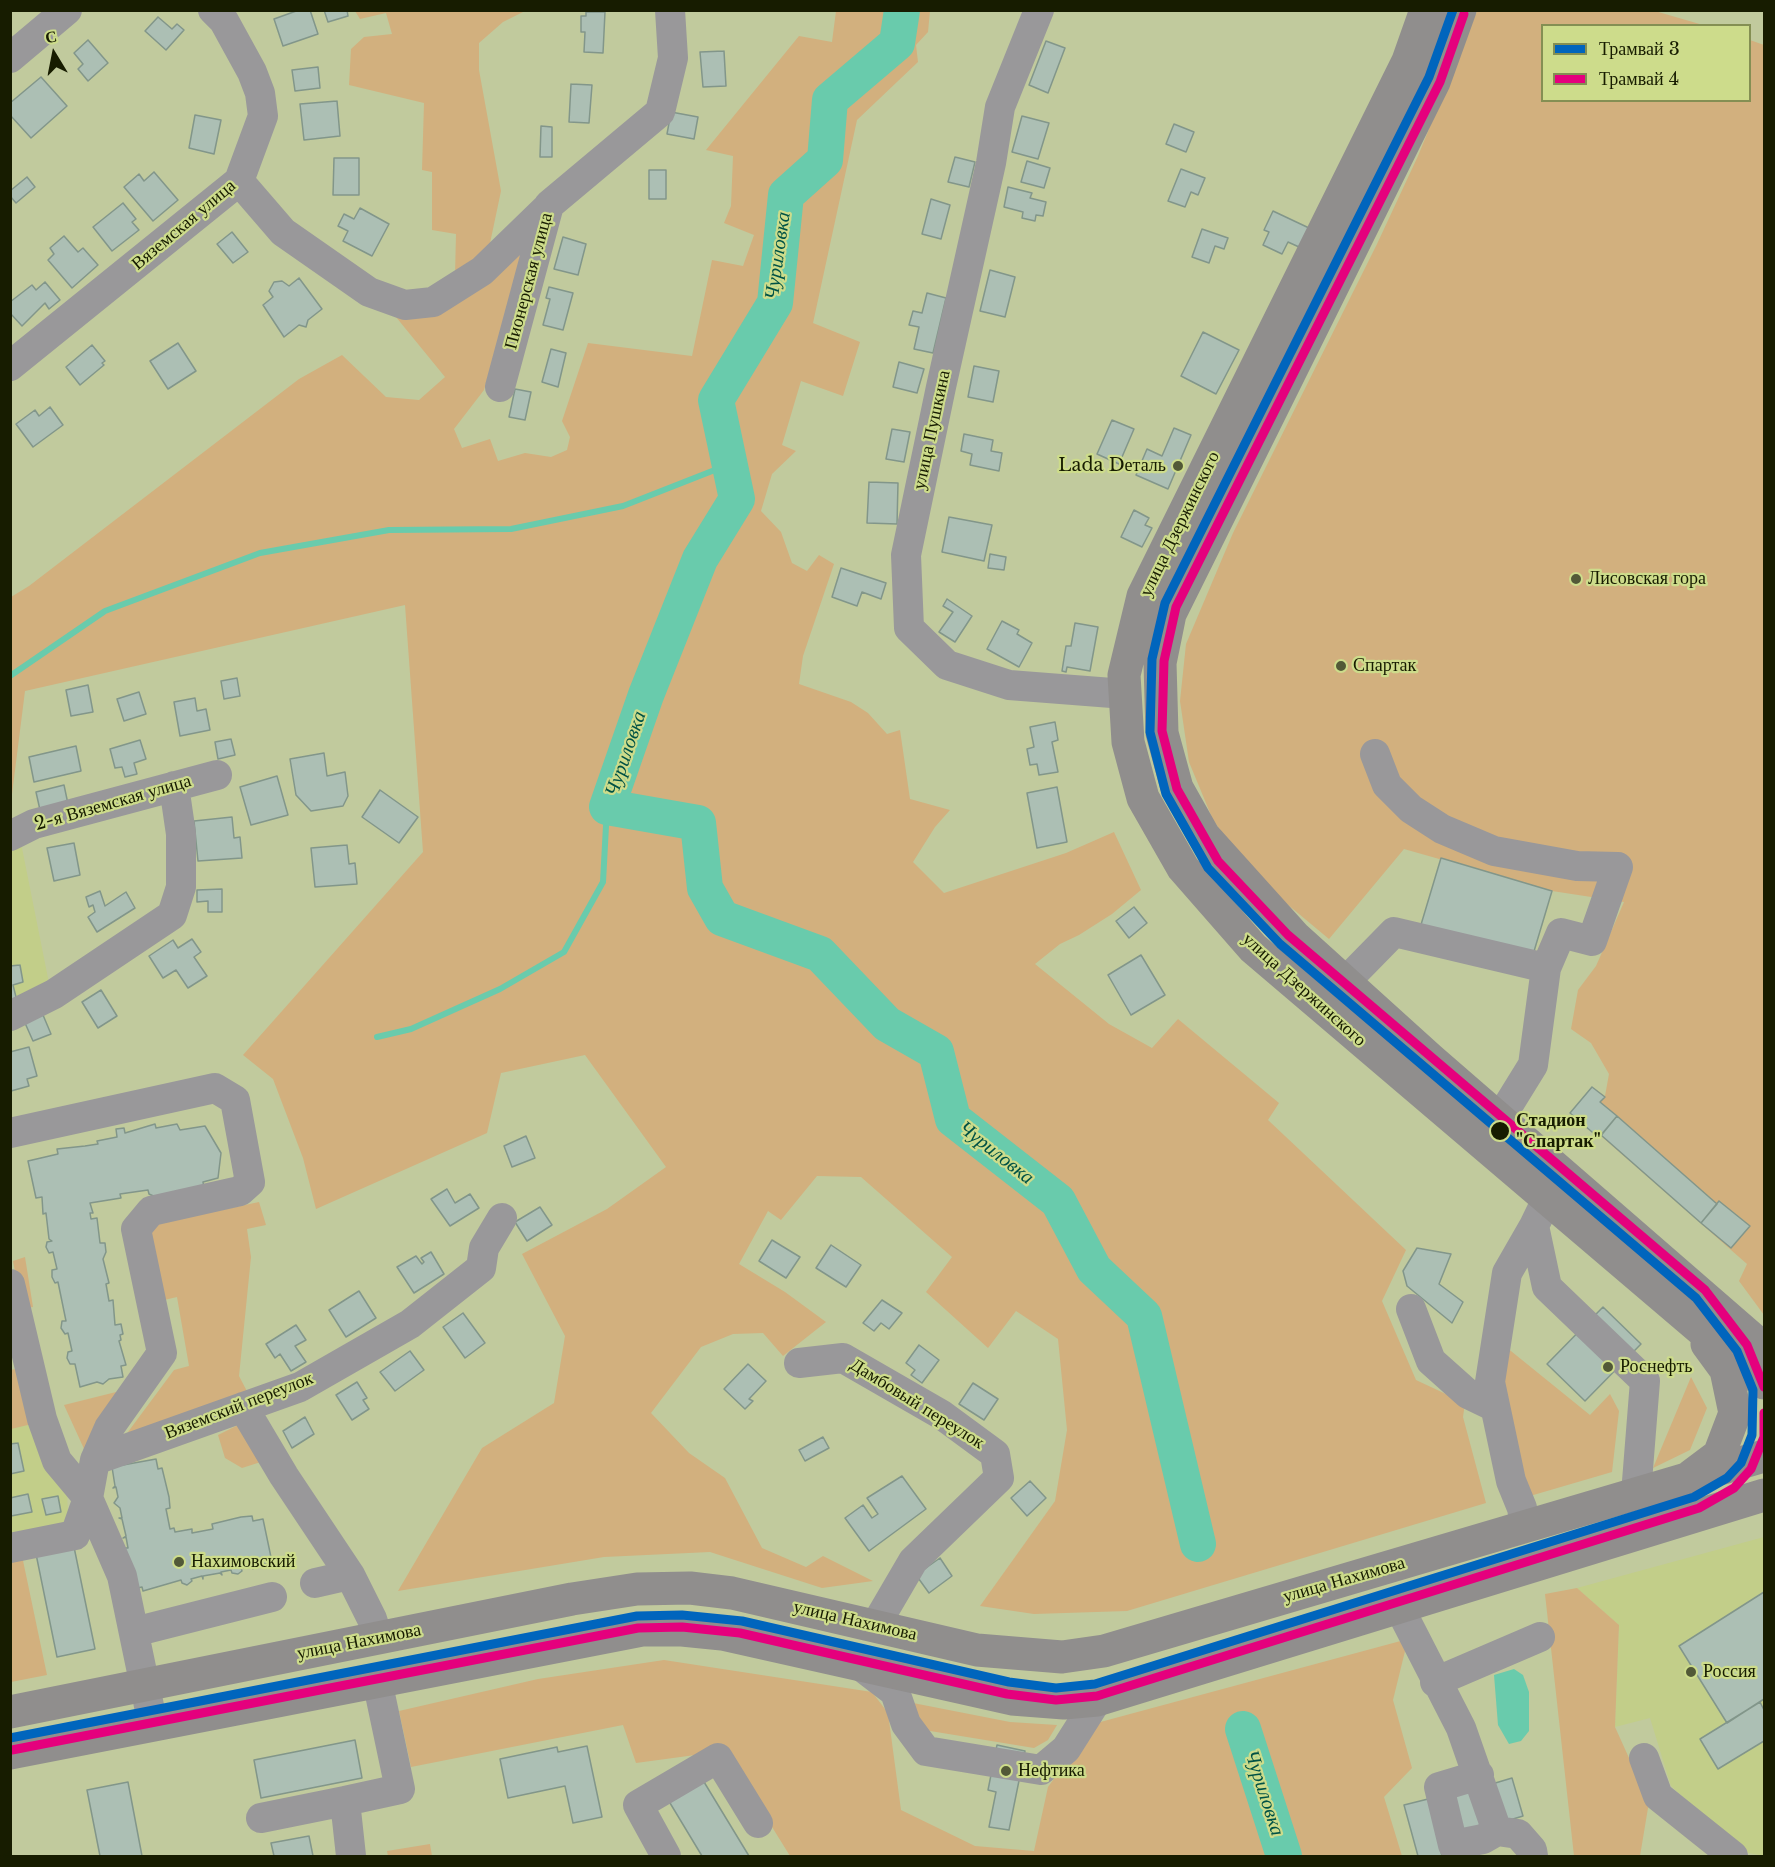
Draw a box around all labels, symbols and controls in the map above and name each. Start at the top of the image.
north arrow [24,24,84,84]
legend [1541,24,1751,102]
text: С [43,25,58,47]
text: Трамвай 3 [1599,38,1680,60]
text: Трамвай 4 [1599,68,1679,90]
street label: Вяземская улица [128,175,240,275]
street label: Пионерская улица [500,210,558,352]
water label: Чуриловка [760,210,796,302]
street label: улица Пушкина [909,368,955,492]
street label: улица Дзержинского [1135,448,1225,600]
place label: Lada Dеталь [1058,455,1166,477]
marker: Lada Dеталь [1171,459,1185,473]
place label: Лисовская гора [1588,568,1706,590]
marker: Лисовская гора [1569,572,1583,586]
place label: Спартак [1353,655,1416,677]
marker: Спартак [1334,659,1348,673]
water label: Чуриловка [600,708,652,800]
street label: 2-я Вяземская улица [32,770,194,836]
street label: улица Дзержинского [1238,929,1370,1051]
place label: Стадион "Спартак" [1516,1110,1601,1152]
water label: Чуриловка [954,1116,1038,1190]
marker: Стадион "Спартак" [1489,1120,1511,1142]
street label: Дамбовый переулок [846,1354,988,1454]
place label: Роснефть [1620,1356,1693,1378]
marker: Роснефть [1601,1360,1615,1374]
street label: Вяземский переулок [162,1368,316,1444]
place label: Нахимовский [191,1551,295,1573]
street label: улица Нахимова [1281,1552,1407,1608]
marker: Нахимовский [172,1555,186,1569]
street label: улица Нахимова [791,1596,919,1646]
street label: улица Нахимова [295,1619,423,1665]
place label: Россия [1703,1661,1756,1683]
marker: Россия [1684,1665,1698,1679]
water label: Чуриловка [1239,1747,1289,1839]
place label: Нефтика [1018,1760,1085,1782]
marker: Нефтика [999,1764,1013,1778]

